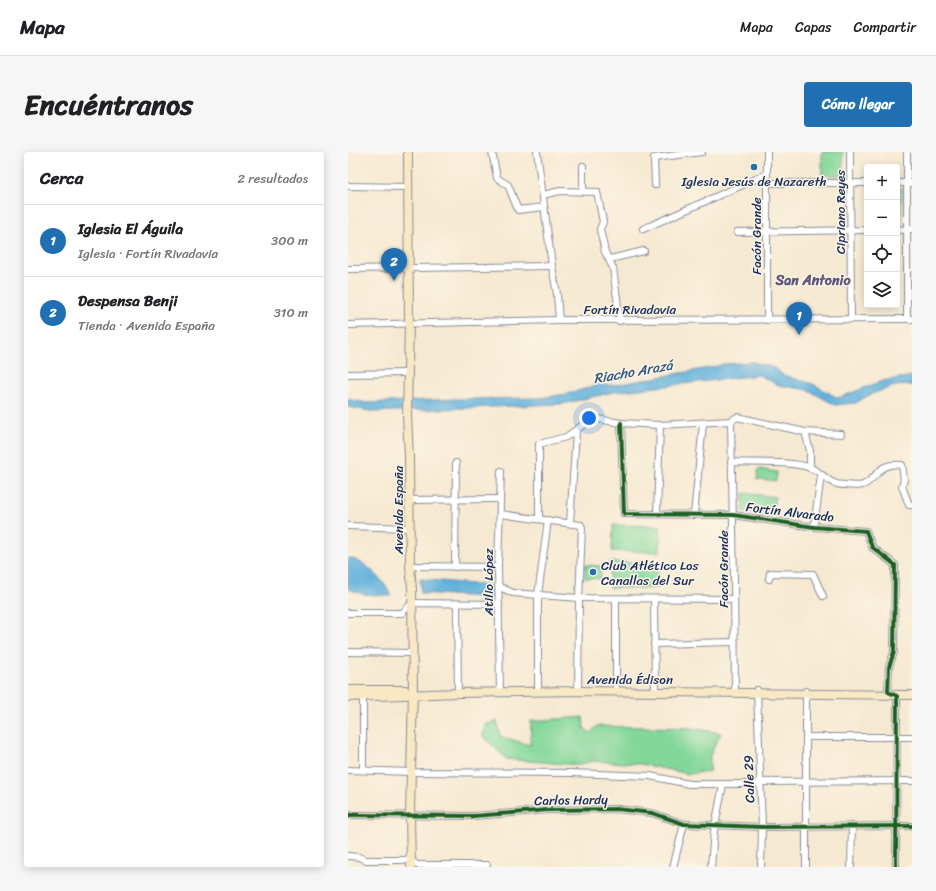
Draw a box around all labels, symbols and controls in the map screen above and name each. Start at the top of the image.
text: Mapa [20,11,65,44]
text: Mapa [740,15,773,40]
text: Capas [795,15,832,40]
text: Compartir [854,15,916,40]
text: Encuéntranos [24,80,193,129]
button: Cómo llegar [804,82,912,127]
marker: Iglesia Jesús de Nazareth [749,162,759,172]
text: Cerca [40,163,83,193]
map controls [864,164,900,308]
button: + [864,164,900,200]
text: 2 resultados [237,167,308,190]
place label: Iglesia Jesús de Nazareth [680,170,827,193]
street label: Cipriano Reyes [829,170,852,254]
street label: Facón Grande [745,197,768,275]
button: − [864,200,900,236]
text: Iglesia El Águila [78,216,183,242]
text: 1 [50,229,56,252]
text: 300 m [271,229,308,252]
button: locate [864,236,900,272]
text: Iglesia · Fortín Rivadavia [78,242,218,265]
pin: 2 [381,248,407,281]
district label: San Antonio [774,268,851,293]
button: layers [864,272,900,308]
text: Despensa Benji [78,288,177,314]
street label: Fortín Rivadavia [584,298,677,321]
text: 2 [49,301,57,324]
text: 310 m [274,301,308,324]
pin: 1 [786,302,812,335]
text: Tienda · Avenida España [78,314,215,337]
water label: Riacho Arazá [591,352,676,391]
your location [579,408,599,428]
street label: Avenida España [387,465,410,555]
street label: Fortín Alvarado [745,495,836,529]
street label: Facón Grande [712,530,735,608]
street label: Atilio López [477,548,500,617]
place label: Club Atlético Los Canallas del Sur [601,554,699,592]
marker: Club Atlético Los Canallas del Sur [588,567,598,577]
street label: Avenida Édison [586,668,673,691]
street label: Calle 29 [737,755,761,803]
street label: Carlos Hardy [534,788,608,812]

